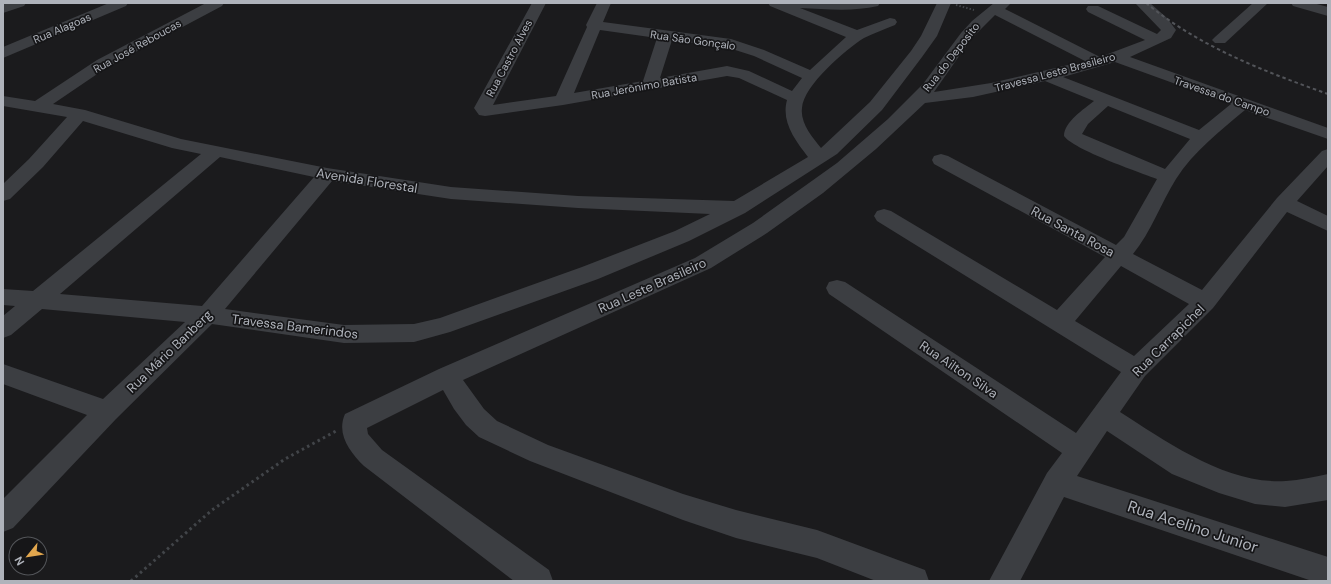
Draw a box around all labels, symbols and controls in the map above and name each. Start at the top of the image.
street label: Rua Alagoas [31,10,93,46]
street label: Rua José Reboucas [91,16,183,76]
street label: Rua Castro Alves [483,17,535,99]
street label: Rua do Deposito [920,20,982,94]
street label: Rua São Gonçalo [649,27,737,53]
street label: Travessa Leste Brasileiro [993,49,1117,95]
street label: Rua Jerônimo Batista [590,70,698,102]
street label: Travessa do Campo [1172,73,1272,119]
street label: Avenida Florestal [315,164,419,197]
street label: Rua Santa Rosa [1028,202,1117,261]
street label: Rua Leste Brasileiro [595,254,709,317]
street label: Rua Carrapichel [1129,301,1208,380]
street label: Rua Mário Banberg [123,306,216,397]
street label: Travessa Bamerindos [231,310,359,343]
street label: Rua Ailton Silva [916,337,1001,402]
street label: Rua Acelino Junior [1125,495,1261,557]
north arrow [8,536,48,576]
text: N [11,554,27,568]

